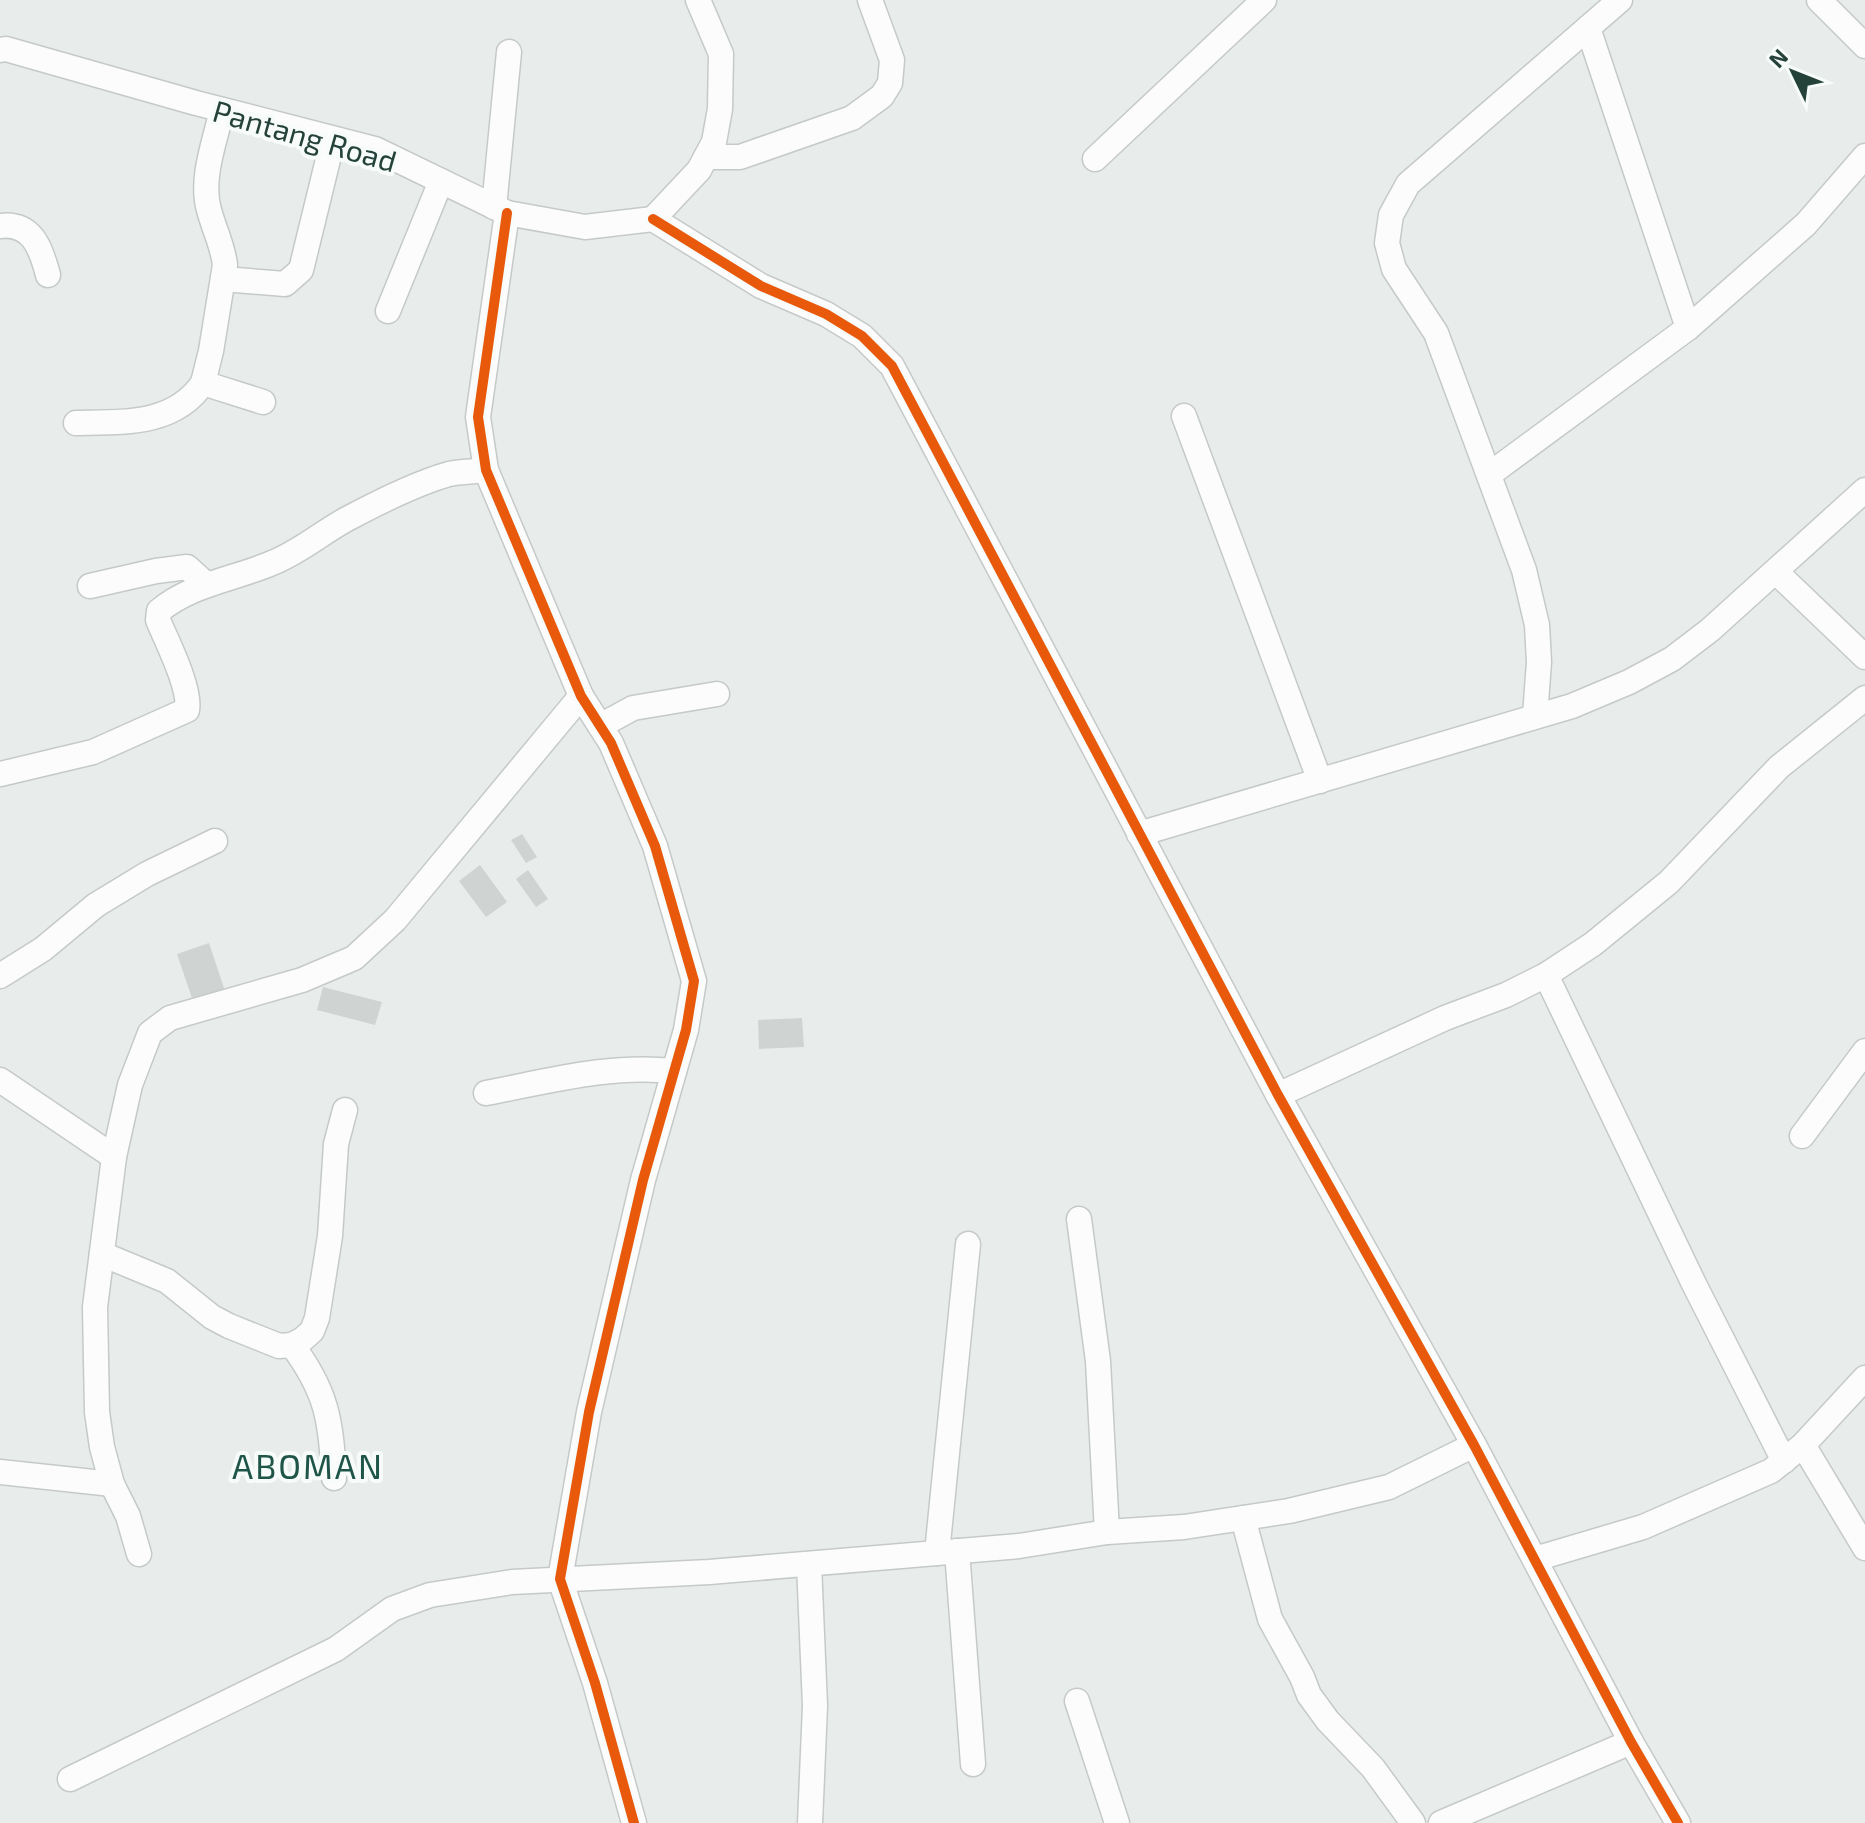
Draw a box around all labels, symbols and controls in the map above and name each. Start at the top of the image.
north arrow [1753,32,1833,112]
text: N [1763,43,1793,72]
street label: Pantang Road [209,92,401,178]
district label: ABOMAN [232,1445,384,1486]

